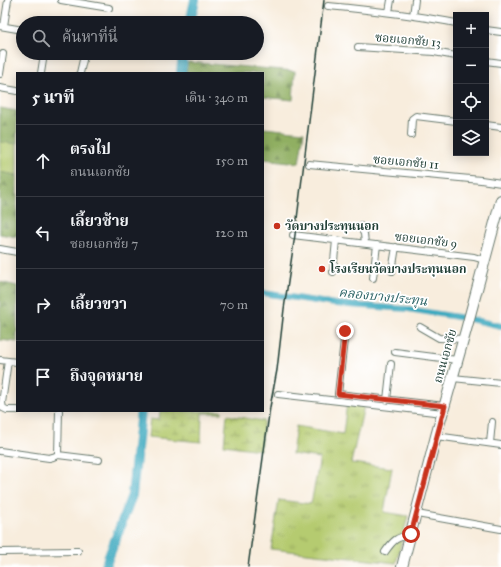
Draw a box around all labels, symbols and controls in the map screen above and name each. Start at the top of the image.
map controls [453,12,489,156]
button: + [453,12,489,48]
search box [16,16,264,60]
icon: search [30,27,52,49]
text: ค้นหาที่นี่ [62,28,118,46]
street label: ซอยเอกชัย 13 [374,30,442,50]
button: − [453,48,489,84]
button: locate [453,84,489,120]
text: 5 นาที [32,87,75,108]
text: เดิน · 340 m [185,90,248,106]
button: layers [453,120,489,156]
text: ตรงไป [70,140,111,158]
icon: ahead [32,150,54,172]
street label: ซอยเอกชัย 11 [373,152,440,172]
text: 150 m [216,153,248,169]
text: ถนนเอกชัย [70,164,130,180]
text: เลี้ยวซ้าย [70,212,129,230]
place label: วัดบางประทุนนอก [285,219,379,234]
marker: วัดบางประทุนนอก [272,221,282,231]
icon: left [32,222,54,244]
text: 120 m [215,225,248,241]
street label: ซอยเอกชัย 9 [394,229,458,251]
text: ซอยเอกชัย 7 [70,236,138,252]
place label: โรงเรียนวัดบางประทุนนอก [329,260,467,277]
marker: โรงเรียนวัดบางประทุนนอก [317,264,327,274]
water label: คลองบางประทุน [338,284,429,310]
icon: right [32,294,54,316]
text: เลี้ยวขวา [70,295,127,313]
text: 70 m [220,297,248,313]
route end [336,322,354,340]
street label: ถนนเอกชัย [431,327,459,385]
icon: arrive [32,366,54,388]
text: ถึงจุดหมาย [70,367,143,385]
route start [402,525,420,543]

